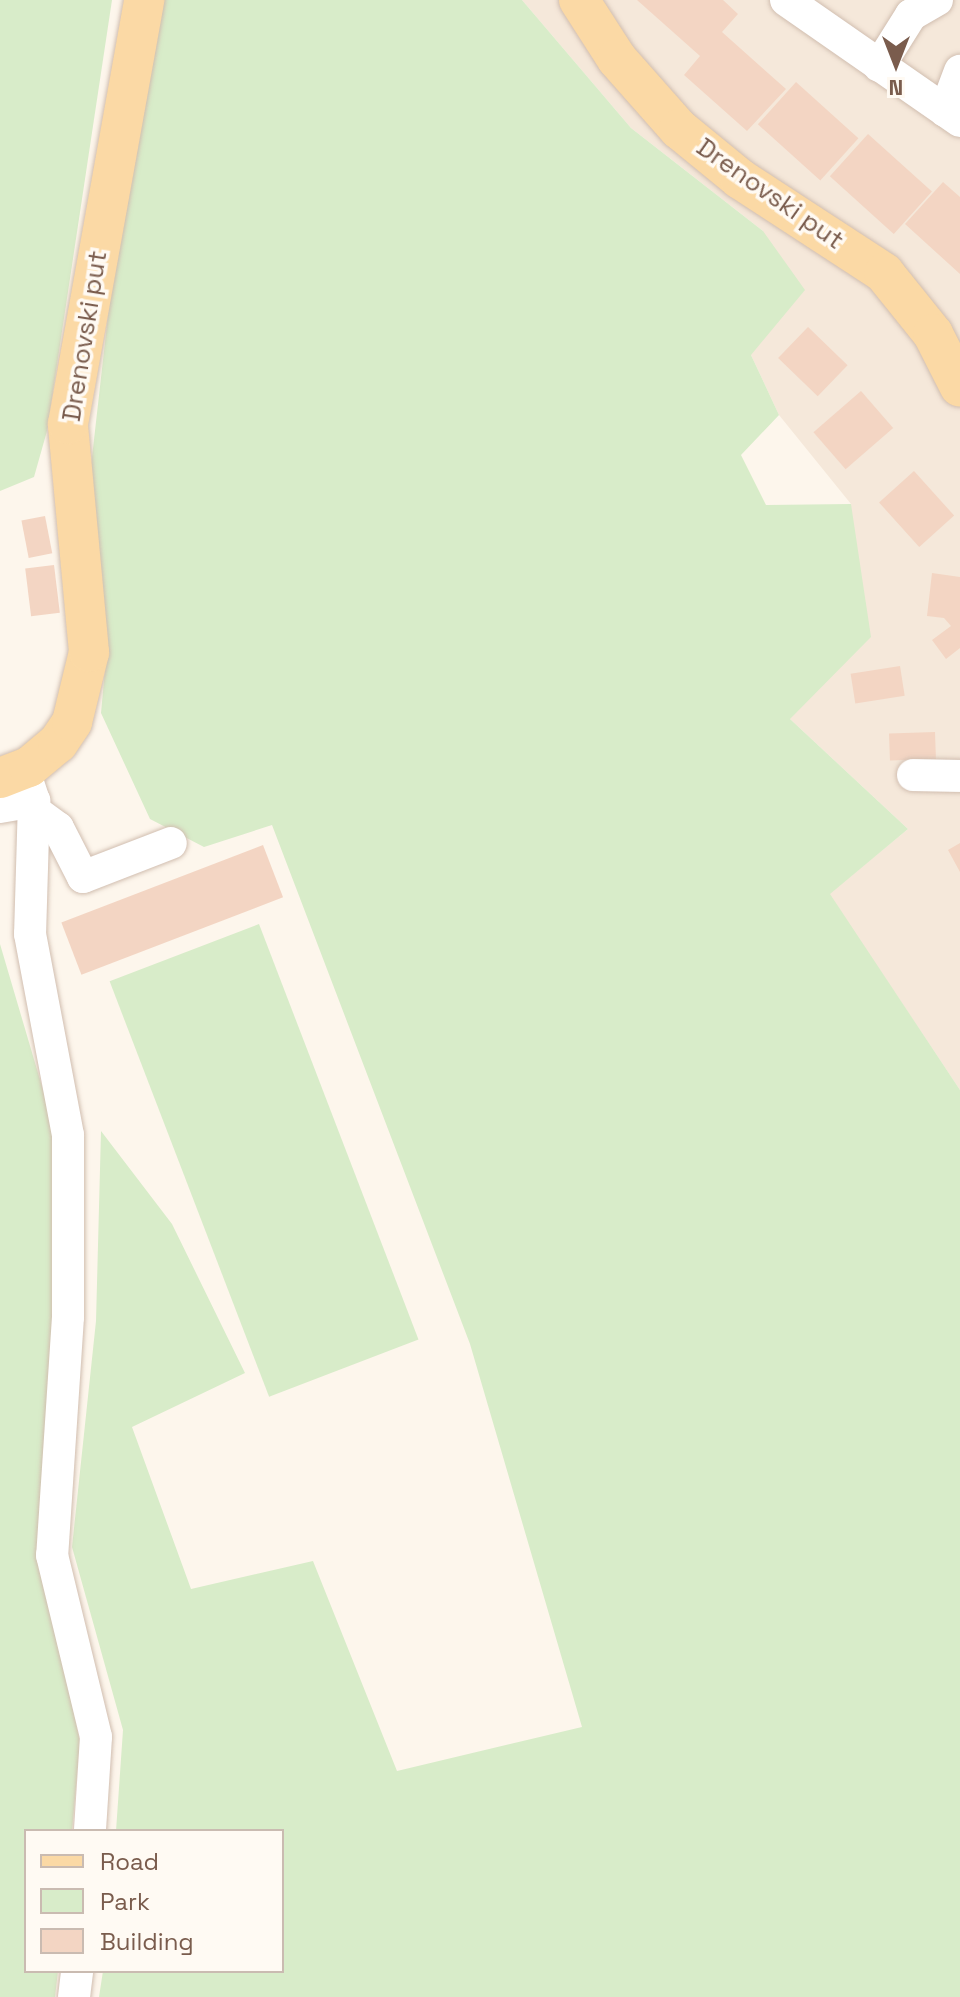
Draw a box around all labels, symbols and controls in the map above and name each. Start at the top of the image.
north arrow [856,24,936,104]
text: N [889,74,903,102]
street label: Drenovski put [690,132,850,256]
street label: Drenovski put [56,248,114,424]
legend [24,1829,284,1973]
text: Road [100,1846,159,1877]
text: Park [100,1886,150,1917]
text: Building [100,1926,194,1957]

